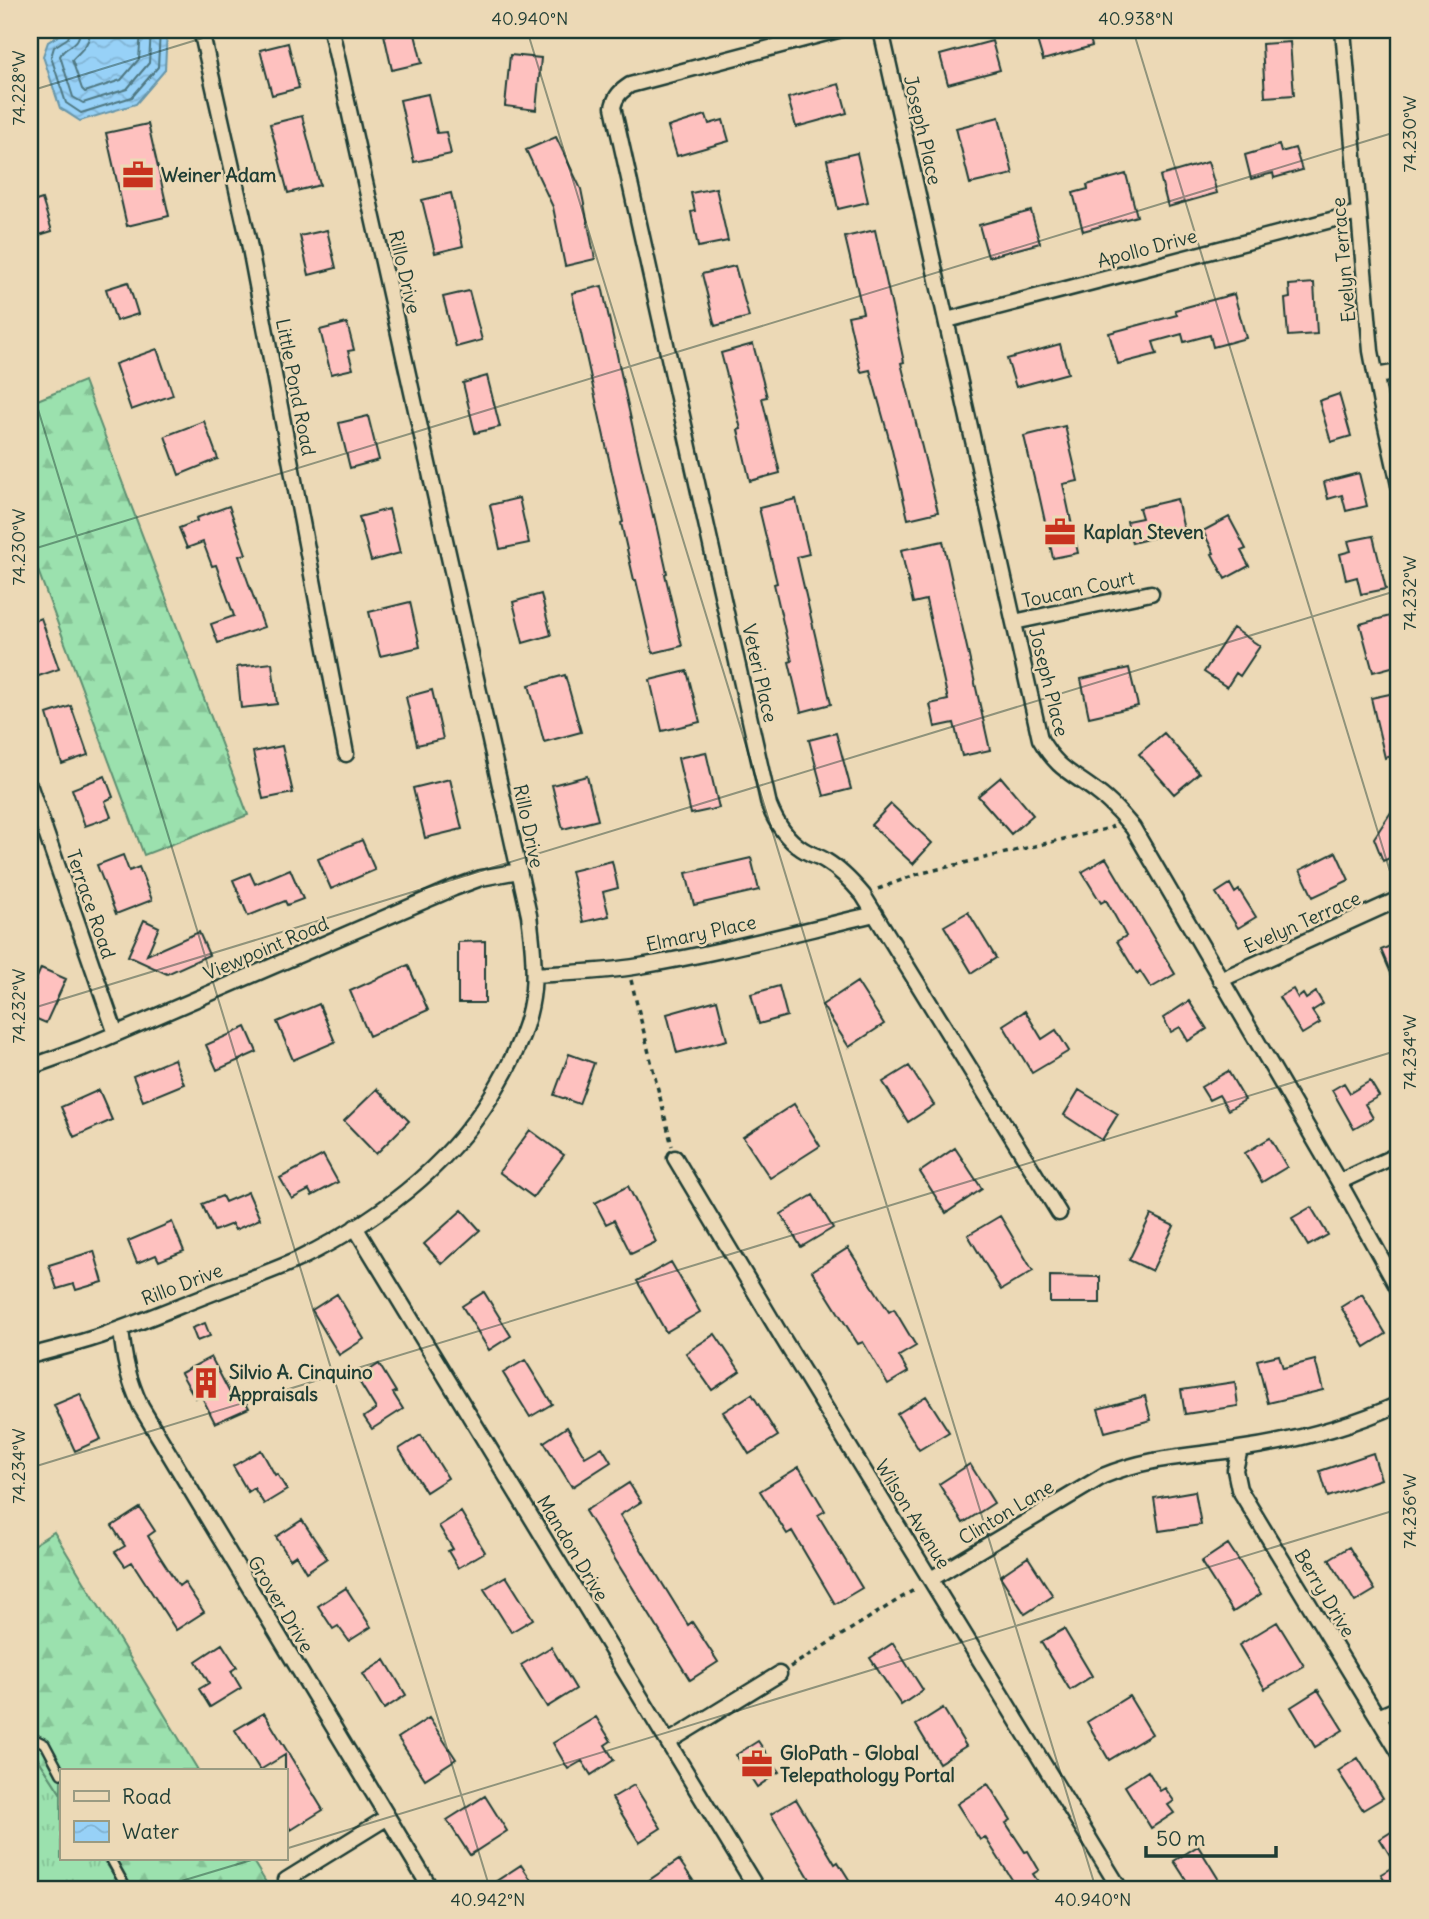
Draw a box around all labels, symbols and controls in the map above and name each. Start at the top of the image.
text: 40.940°N [491,7,569,30]
text: 40.938°N [1098,7,1174,30]
text: 74.228°W [7,50,30,126]
street label: Joseph Place [899,73,947,187]
text: 74.230°W [1398,96,1421,172]
office icon: Weiner Adam [121,158,155,192]
place label: Weiner Adam [161,163,277,187]
street label: Evelyn Terrace [1326,196,1360,324]
street label: Apollo Drive [1094,223,1200,273]
street label: Rillo Drive [384,228,426,316]
street label: Little Pond Road [271,316,321,458]
text: 74.230°W [7,509,30,585]
office icon: Kaplan Steven [1043,515,1077,549]
place label: Kaplan Steven [1083,520,1204,544]
text: 74.232°W [1398,556,1421,630]
street label: Toucan Court [1019,565,1137,613]
street label: Veteri Place [737,621,783,725]
street label: Joseph Place [1024,625,1074,739]
street label: Rillo Drive [508,782,550,870]
street label: Terrace Road [61,846,121,962]
street label: Evelyn Terrace [1240,886,1364,958]
street label: Elmary Place [644,910,758,956]
street label: Viewpoint Road [200,911,332,985]
text: 74.232°W [7,969,30,1043]
text: 74.234°W [1398,1014,1421,1090]
street label: Rillo Drive [138,1258,226,1310]
place label: Silvio A. Cinquino Appraisals [229,1360,373,1406]
building icon: Silvio A. Cinquino Appraisals [189,1366,223,1400]
text: 74.234°W [7,1428,30,1504]
street label: Wilson Avenue [870,1455,956,1573]
text: 74.236°W [1398,1473,1421,1549]
street label: Clinton Lane [954,1474,1058,1550]
street label: Mandon Drive [532,1491,614,1605]
street label: Berry Drive [1289,1545,1361,1641]
street label: Grover Drive [243,1551,319,1657]
place label: GloPath - Global Telepathology Portal [780,1741,955,1787]
office icon: GloPath - Global Telepathology Portal [740,1747,774,1781]
legend [60,1769,287,1860]
text: Road [122,1783,171,1810]
scale bar [1146,1814,1275,1858]
text: Water [122,1818,180,1845]
text: 50 m [1156,1825,1205,1852]
text: 40.942°N [450,1888,526,1911]
text: 40.940°N [1054,1888,1132,1911]

